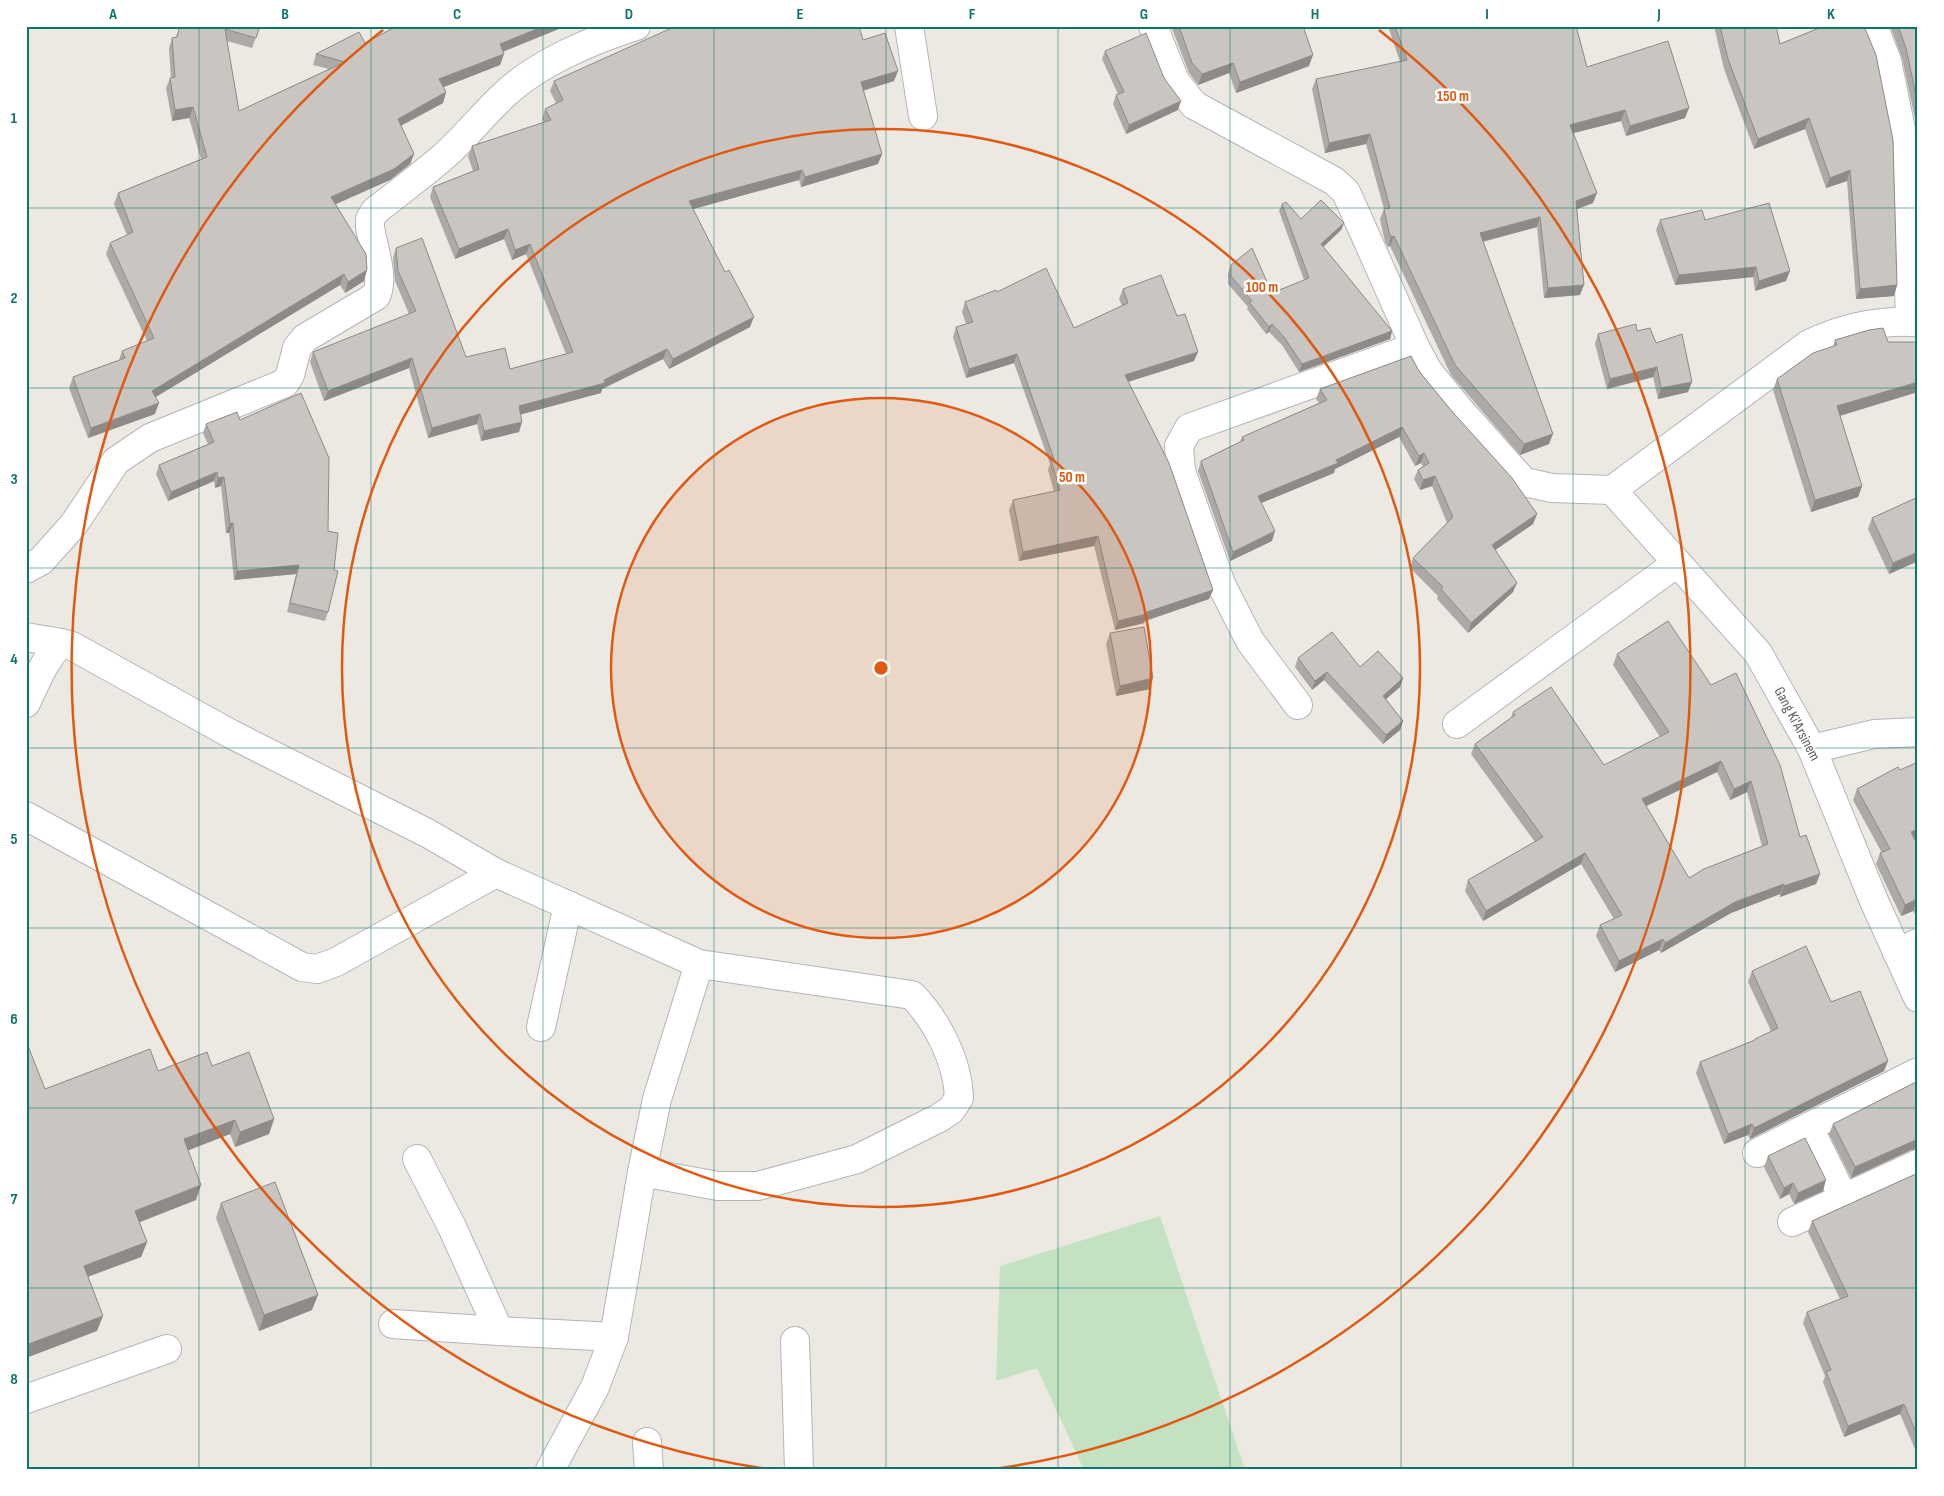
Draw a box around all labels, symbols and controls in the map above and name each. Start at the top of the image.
text: A [108,5,117,24]
text: B [281,5,289,24]
text: C [453,5,461,24]
text: D [625,5,633,24]
text: E [797,5,804,24]
text: F [969,5,976,24]
text: G [1140,5,1148,24]
text: H [1311,5,1319,24]
text: I [1485,5,1489,24]
text: J [1656,5,1661,24]
text: K [1827,5,1835,24]
text: 150 m [1437,87,1469,106]
text: 1 [11,109,18,128]
text: 100 m [1246,278,1278,297]
text: 2 [10,289,18,308]
text: 50 m [1059,468,1085,487]
text: 3 [10,470,18,489]
text: 4 [10,650,18,669]
centre of rings [872,659,890,677]
street label: Gang Ki'Arsinem [1770,684,1824,764]
text: 5 [10,830,18,849]
text: 6 [10,1010,18,1029]
text: 7 [11,1190,18,1209]
text: 8 [10,1370,18,1389]

